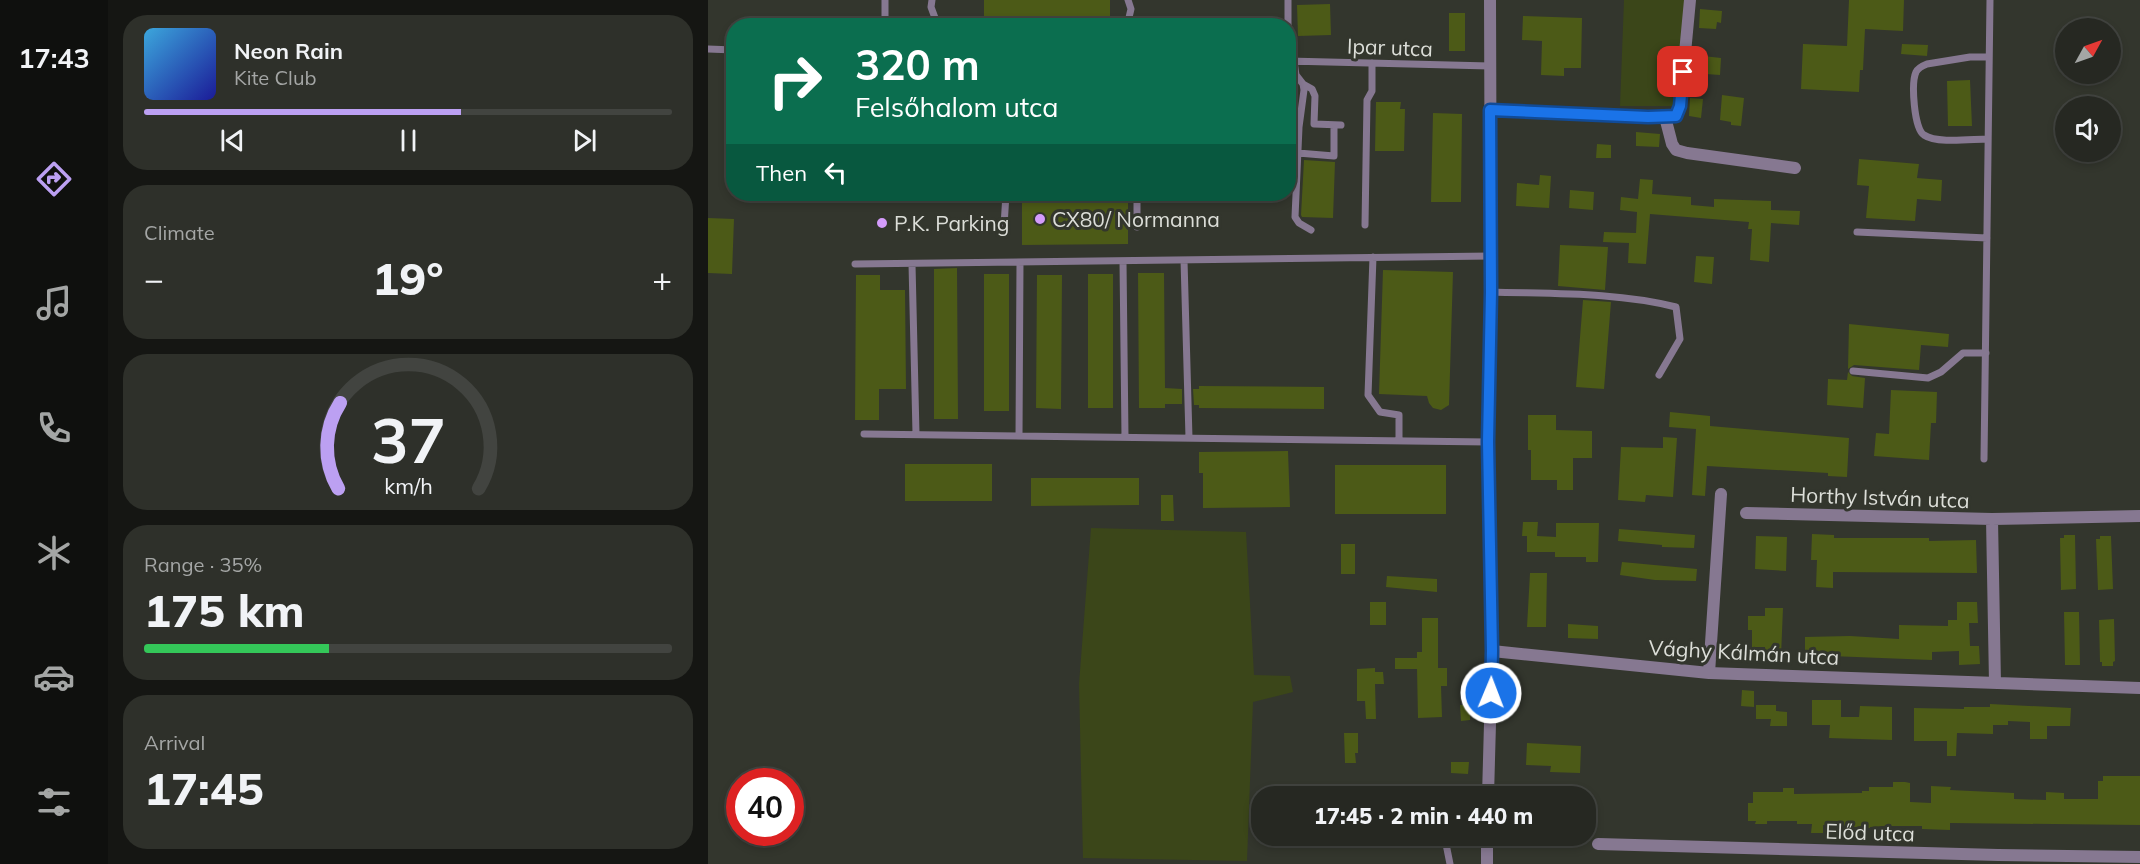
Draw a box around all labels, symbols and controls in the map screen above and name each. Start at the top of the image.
north arrow [2055,18,2121,84]
map controls [2055,18,2121,162]
street label: Ipar utca [1347,33,1433,61]
text: Neon Rain [234,37,343,65]
text: 320 m [855,38,980,91]
text: 17:43 [18,41,90,75]
icon: right [756,42,834,120]
pin [1657,46,1708,97]
icon: arrive [1666,55,1699,88]
text: Kite Club [234,65,316,90]
text: Felsőhalom utca [855,90,1059,124]
button: sound [2055,96,2121,162]
icon: previous [216,124,249,157]
icon: pause [392,124,425,157]
icon: next [568,124,601,157]
icon: left [819,156,852,189]
icon: directions [33,158,75,200]
text: Then [756,159,807,187]
place label: CX80/ Normanna [1052,206,1220,232]
place label: P.K. Parking [894,210,1009,236]
marker: CX80/ Normanna [1033,212,1047,226]
marker: P.K. Parking [875,216,889,230]
text: Climate [144,220,215,245]
text: 19° [372,250,444,306]
text: − [144,258,164,299]
text: + [652,258,672,299]
icon: music [33,282,75,324]
text: 37 [371,400,445,479]
icon: phone [33,407,75,449]
text: km/h [384,472,432,499]
street label: Horthy István utca [1790,481,1970,513]
icon: climate [33,532,75,574]
text: Range · 35% [144,552,262,577]
text: 175 km [144,582,305,638]
street label: Vághy Kálmán utca [1648,634,1840,670]
icon: car [33,656,75,698]
position arrow [1459,661,1523,725]
text: Arrival [144,730,205,755]
text: 17:45 [144,760,264,816]
speed limit sign: 40 [726,768,804,846]
icon: filters [33,781,75,823]
text: 17:45 · 2 min · 440 m [1314,802,1533,830]
street label: Előd utca [1825,817,1915,847]

